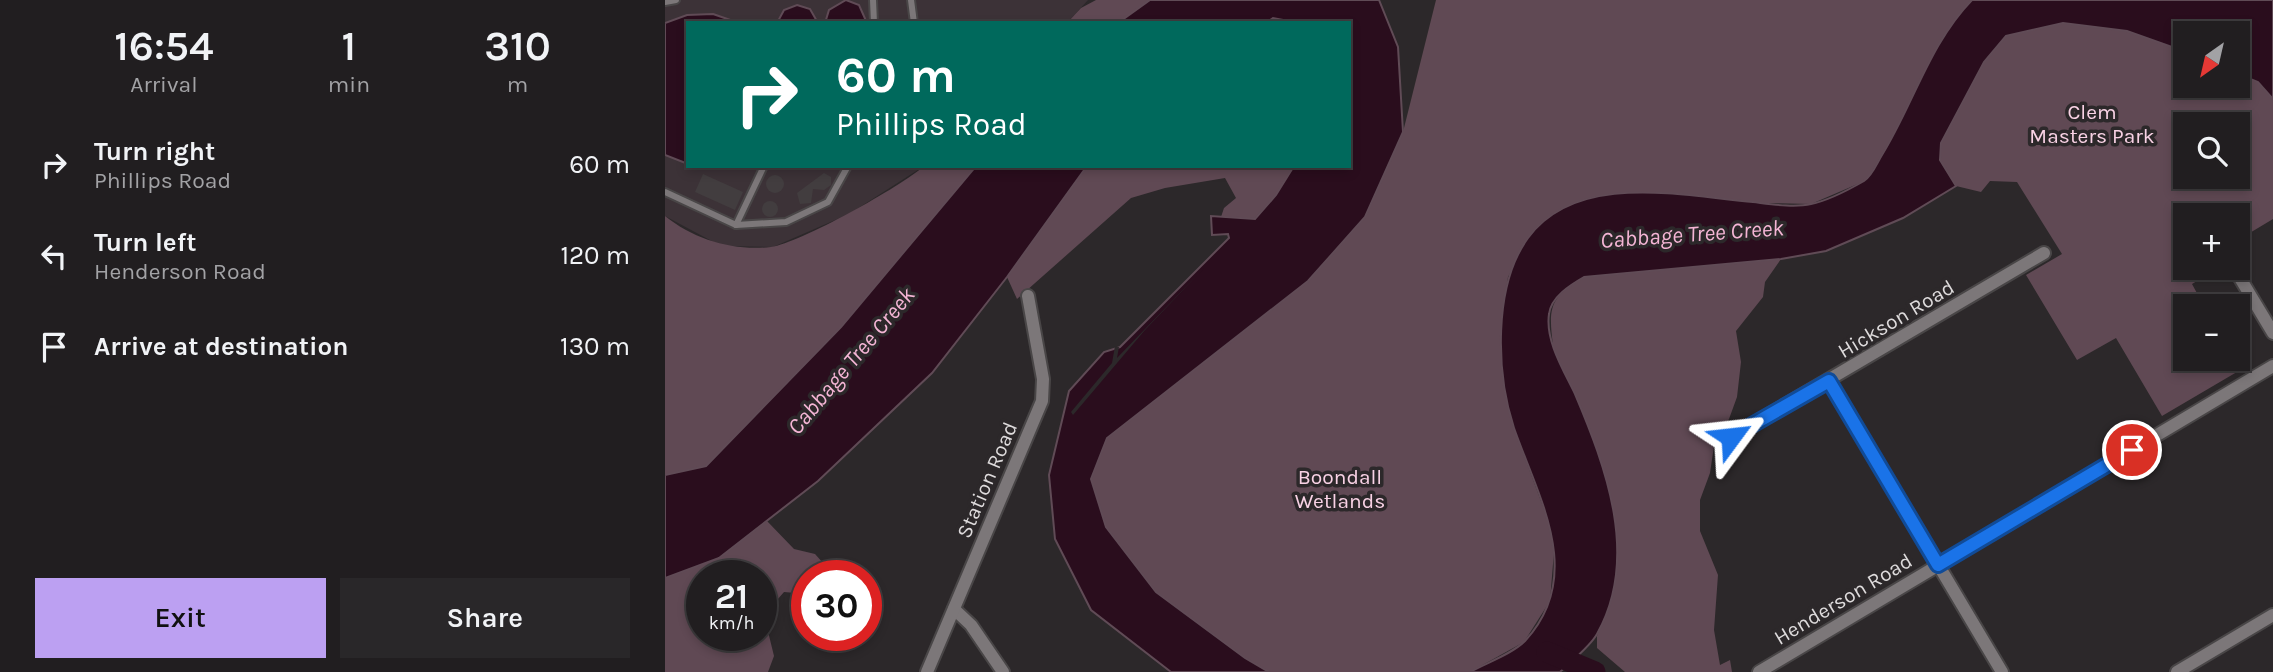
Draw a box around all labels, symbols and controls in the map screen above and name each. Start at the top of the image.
text: 16:54 [114,21,214,71]
text: 1 [342,21,356,71]
text: 310 [484,21,551,71]
north arrow [2173,21,2251,98]
map controls [2173,21,2250,371]
text: 60 m [836,47,956,104]
icon: right [721,49,812,140]
text: Arrival [130,71,198,98]
text: min [328,71,370,98]
text: m [507,71,528,98]
park label: Clem Masters Park [2029,100,2155,148]
text: Phillips Road [836,106,1027,143]
button: search [2173,112,2250,189]
text: Turn right [94,136,215,167]
icon: right [35,146,73,184]
text: 60 m [569,149,630,180]
text: Phillips Road [94,167,231,194]
button: + [2173,203,2250,280]
water label: Cabbage Tree Creek [1599,214,1785,254]
text: Turn left [94,227,196,258]
icon: left [35,237,73,275]
text: 120 m [560,240,630,271]
text: Henderson Road [94,258,266,285]
street label: Hickson Road [1833,275,1959,363]
water label: Cabbage Tree Creek [782,282,921,440]
button: − [2173,294,2250,371]
icon: arrive [35,328,73,366]
text: Arrive at destination [94,331,348,362]
text: 130 m [560,331,630,362]
position arrow [1694,400,1768,474]
street label: Station Road [952,418,1022,542]
pin [2102,420,2162,480]
icon: arrive [2113,431,2151,469]
park label: Boondall Wetlands [1295,465,1385,513]
street label: Henderson Road [1770,548,1916,650]
speed limit sign: 30 [791,560,882,651]
text: 21 [715,576,748,617]
button: Exit [35,578,326,658]
button: Share [340,578,630,658]
text: km/h [709,612,754,634]

